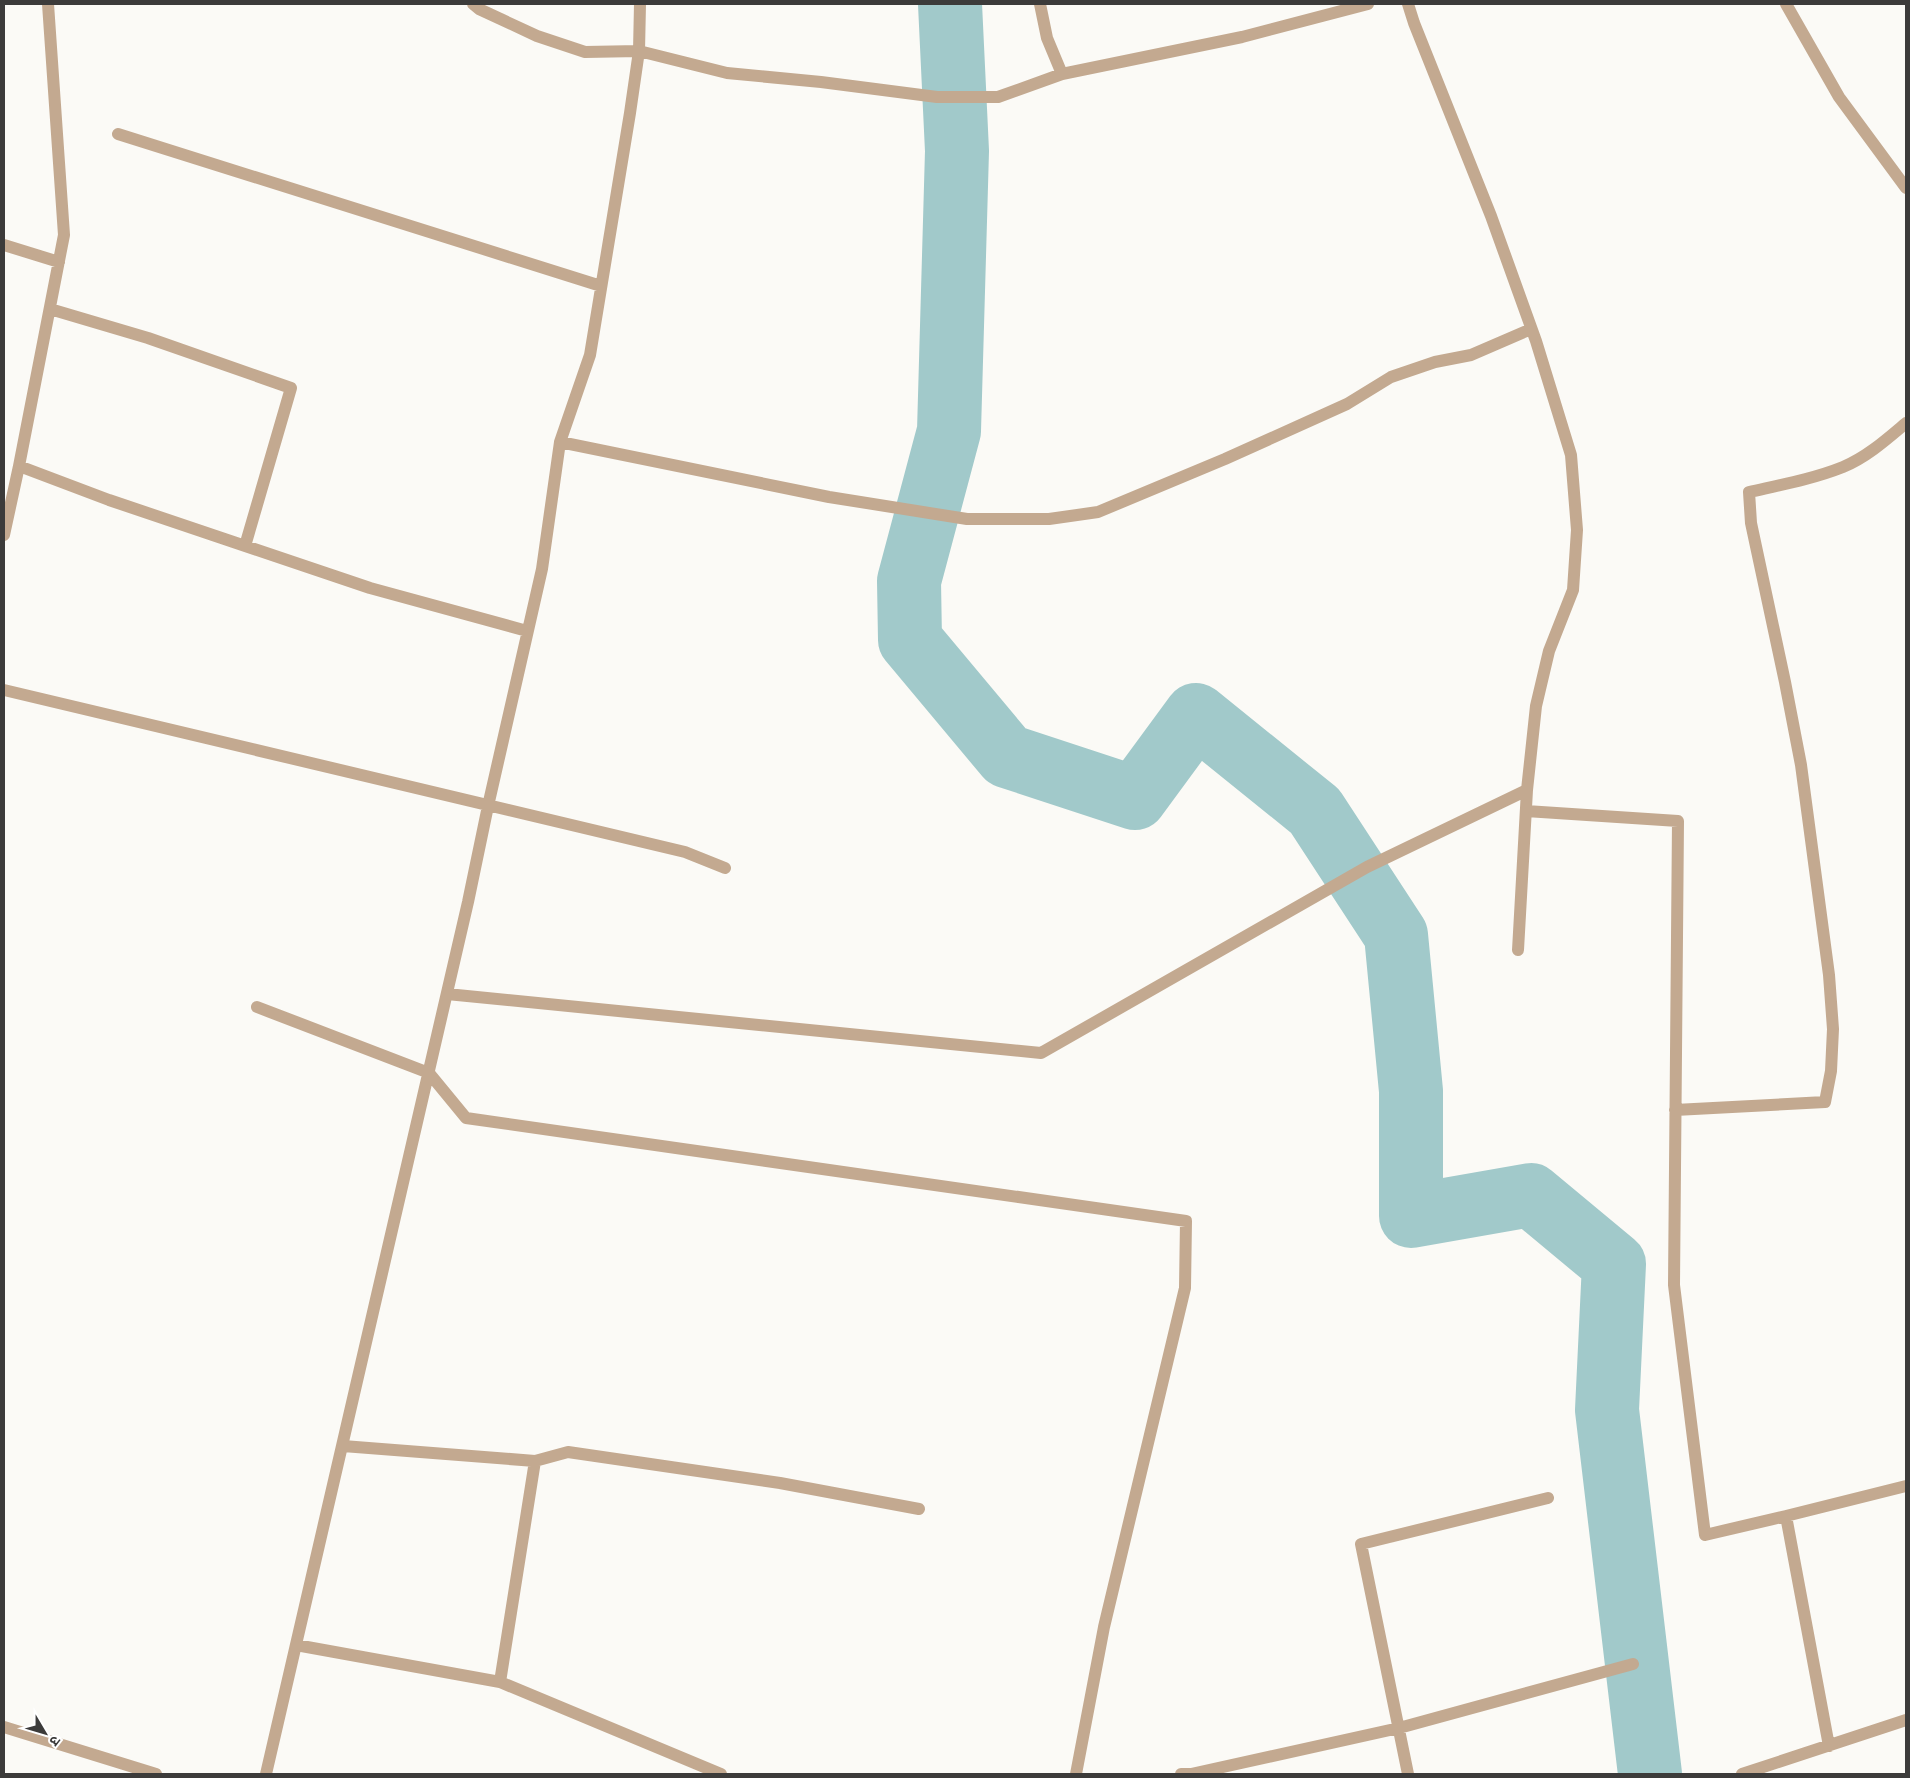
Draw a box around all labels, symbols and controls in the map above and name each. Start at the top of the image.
north arrow [20,1708,70,1758]
text: उ [46,1733,64,1750]

